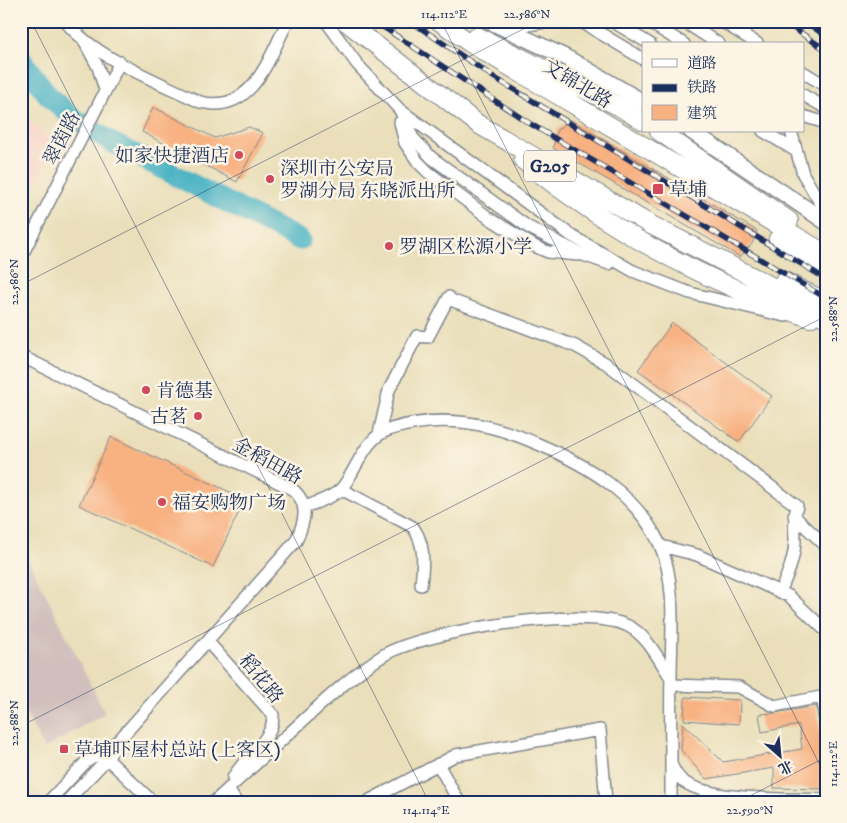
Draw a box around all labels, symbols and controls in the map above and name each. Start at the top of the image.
text: 114.112°E [421,7,467,22]
text: 22.586°N [504,7,550,22]
legend [642,42,804,132]
text: 道路 [687,54,717,73]
street label: 文锦北路 [539,55,616,114]
text: 铁路 [687,78,717,97]
text: 建筑 [687,104,717,123]
street label: 翠茵路 [39,108,86,169]
place label: 如家快捷酒店 [115,145,229,168]
marker: 如家快捷酒店 [233,149,245,161]
road number: G205 [524,150,576,182]
place label: 深圳市公安局 罗湖分局 东晓派出所 [280,158,455,203]
marker: 深圳市公安局 罗湖分局 东晓派出所 [264,173,276,185]
place label: 草埔 [669,179,707,202]
marker: 草埔 [651,182,665,196]
place label: 罗湖区松源小学 [399,236,532,259]
marker: 罗湖区松源小学 [383,240,395,252]
text: 22.586°N [7,259,22,305]
text: 22.588°N [826,296,841,342]
place label: 肯德基 [156,380,213,403]
marker: 肯德基 [140,384,152,396]
place label: 古茗 [150,406,188,429]
marker: 古茗 [192,410,204,422]
street label: 金稻田路 [228,433,306,490]
place label: 福安购物广场 [172,492,286,515]
marker: 福安购物广场 [156,496,168,508]
street label: 稻花路 [234,650,288,708]
text: 22.588°N [7,700,22,746]
north arrow [754,730,804,780]
place label: 草埔吓屋村总站 (上客区) [74,739,281,762]
text: 114.112°E [826,741,841,787]
marker: 草埔吓屋村总站 (上客区) [58,743,70,755]
text: 北 [775,755,796,778]
text: 114.114°E [403,803,450,818]
text: 22.590°N [727,803,774,818]

